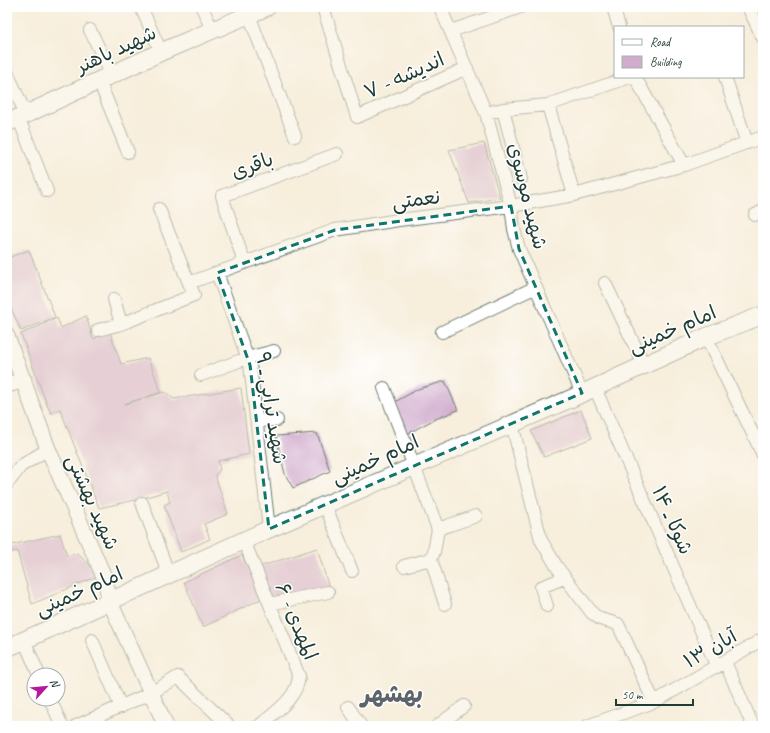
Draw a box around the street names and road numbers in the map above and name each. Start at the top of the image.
street label: شهید باهنر [70,20,160,80]
street label: اندیشه - ۷ [360,47,448,104]
street label: شهید موسوی [502,140,553,252]
street label: باقری [228,146,277,185]
street label: نعمتی [390,184,442,215]
street label: امام خمینی [624,300,721,361]
street label: شهید ترابی ـ ۹ [250,350,293,466]
street label: امام خمینی [327,429,424,492]
street label: شهید بهشتی [60,451,125,554]
street label: شوکا ـ ۱۴ [646,482,699,558]
street label: امام خمینی [31,561,128,624]
street label: المهدی - ۶ [270,579,323,663]
street label: ۱۳ آبان [679,623,742,674]

